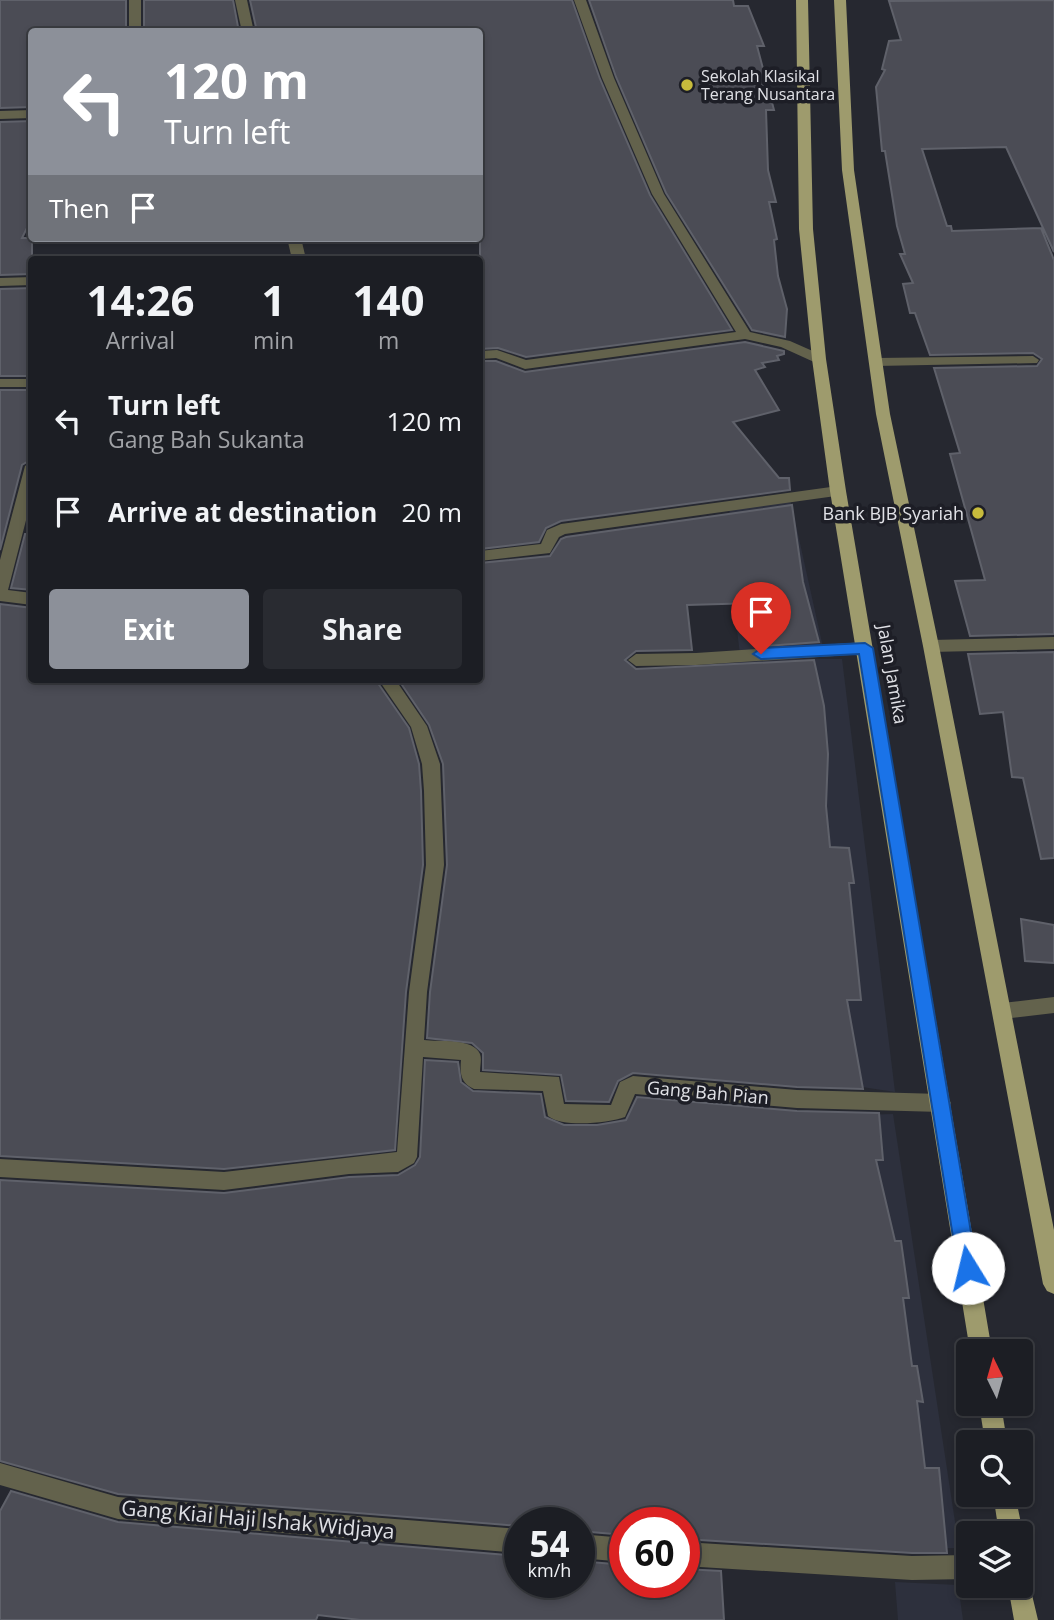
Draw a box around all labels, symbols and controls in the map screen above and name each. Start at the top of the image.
text: 120 m [164,47,309,113]
icon: left [49,56,140,147]
place label: Sekolah Klasikal Terang Nusantara [701,65,835,105]
marker: Sekolah Klasikal Terang Nusantara [679,77,695,93]
text: Turn left [164,110,290,153]
icon: arrive [124,189,162,227]
text: Then [49,190,110,226]
text: 14:26 [86,271,194,328]
text: 1 [261,271,286,328]
text: 140 [353,271,425,328]
text: Arrival [106,324,175,356]
text: min [253,324,294,356]
text: m [378,324,399,356]
text: Turn left [108,387,220,423]
icon: left [49,402,87,440]
text: 120 m [387,403,462,439]
text: Gang Bah Sukanta [108,423,304,455]
icon: arrive [49,493,87,531]
text: Arrive at destination [108,494,377,530]
text: 20 m [401,494,462,530]
place label: Bank BJB Syariah [823,501,964,525]
marker: Bank BJB Syariah [970,505,986,521]
pin [731,582,791,654]
button: Exit [49,589,249,669]
button: Share [263,589,462,669]
icon: arrive [742,593,780,631]
street label: Jalan Jamika [872,620,914,726]
street label: Gang Bah Pian [646,1075,770,1109]
position arrow [931,1231,1005,1305]
north arrow [956,1339,1032,1416]
map controls [956,1339,1033,1598]
button: search [956,1430,1033,1507]
street label: Gang Kiai Haji Ishak Widjaya [120,1493,396,1545]
speed limit sign: 60 [609,1507,700,1598]
text: 54 [529,1520,570,1567]
button: layers [956,1521,1033,1598]
text: km/h [528,1558,571,1582]

